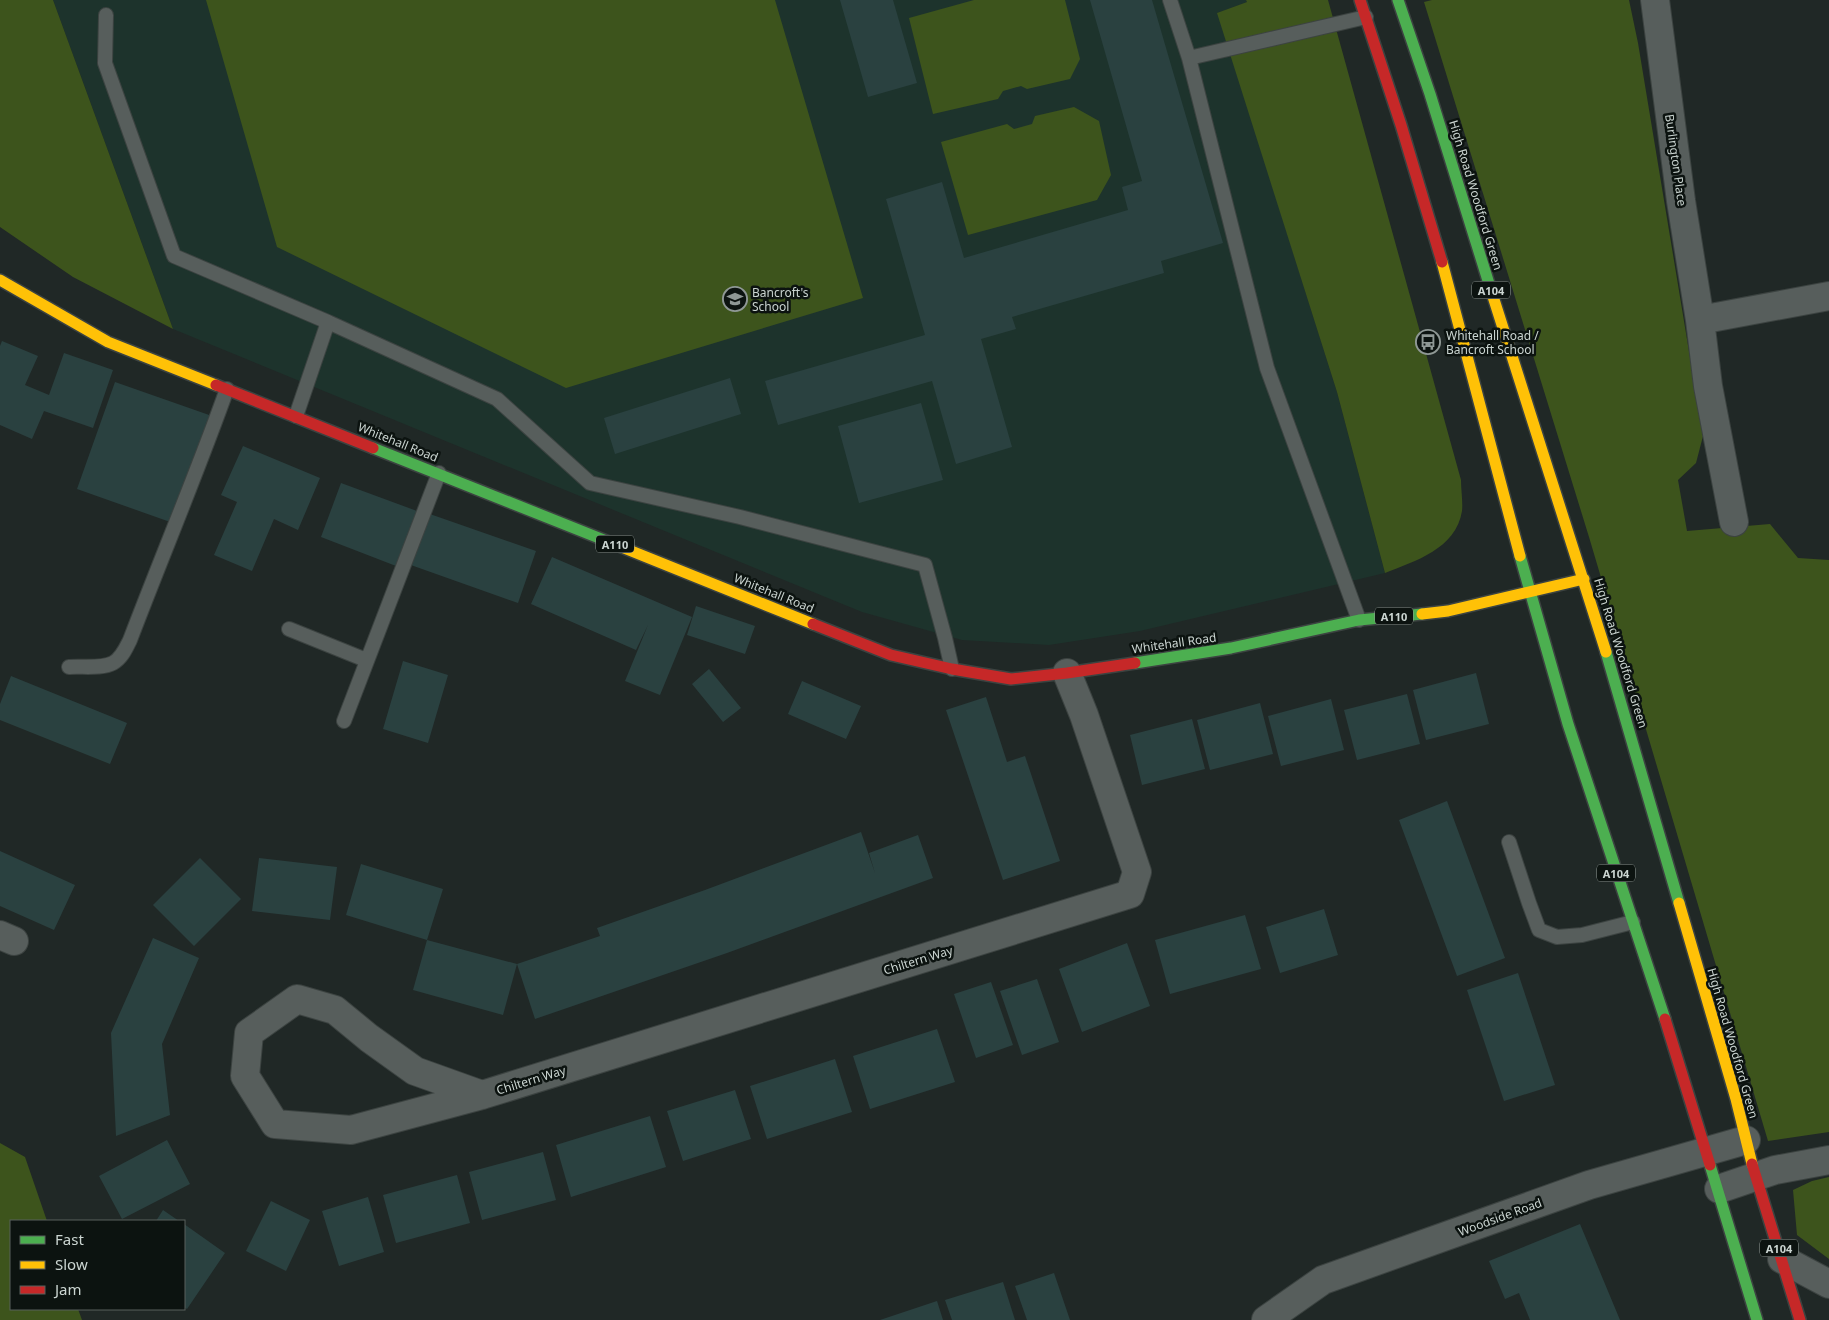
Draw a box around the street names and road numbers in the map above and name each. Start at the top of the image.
street label: Burlington Place [1661,113,1691,207]
street label: High Road Woodford Green [1445,118,1507,272]
road number: A104 [1472,282,1510,298]
street label: Whitehall Road [355,418,441,466]
road number: A110 [596,536,634,552]
street label: Whitehall Road [731,569,817,617]
street label: High Road Woodford Green [1590,576,1652,730]
road number: A110 [1375,608,1413,624]
street label: Whitehall Road [1131,629,1217,657]
road number: A104 [1597,864,1635,881]
street label: Chiltern Way [881,941,956,979]
street label: High Road Woodford Green [1703,966,1763,1120]
street label: Chiltern Way [494,1061,569,1099]
street label: Woodside Road [1456,1194,1544,1240]
road number: A104 [1760,1240,1798,1256]

